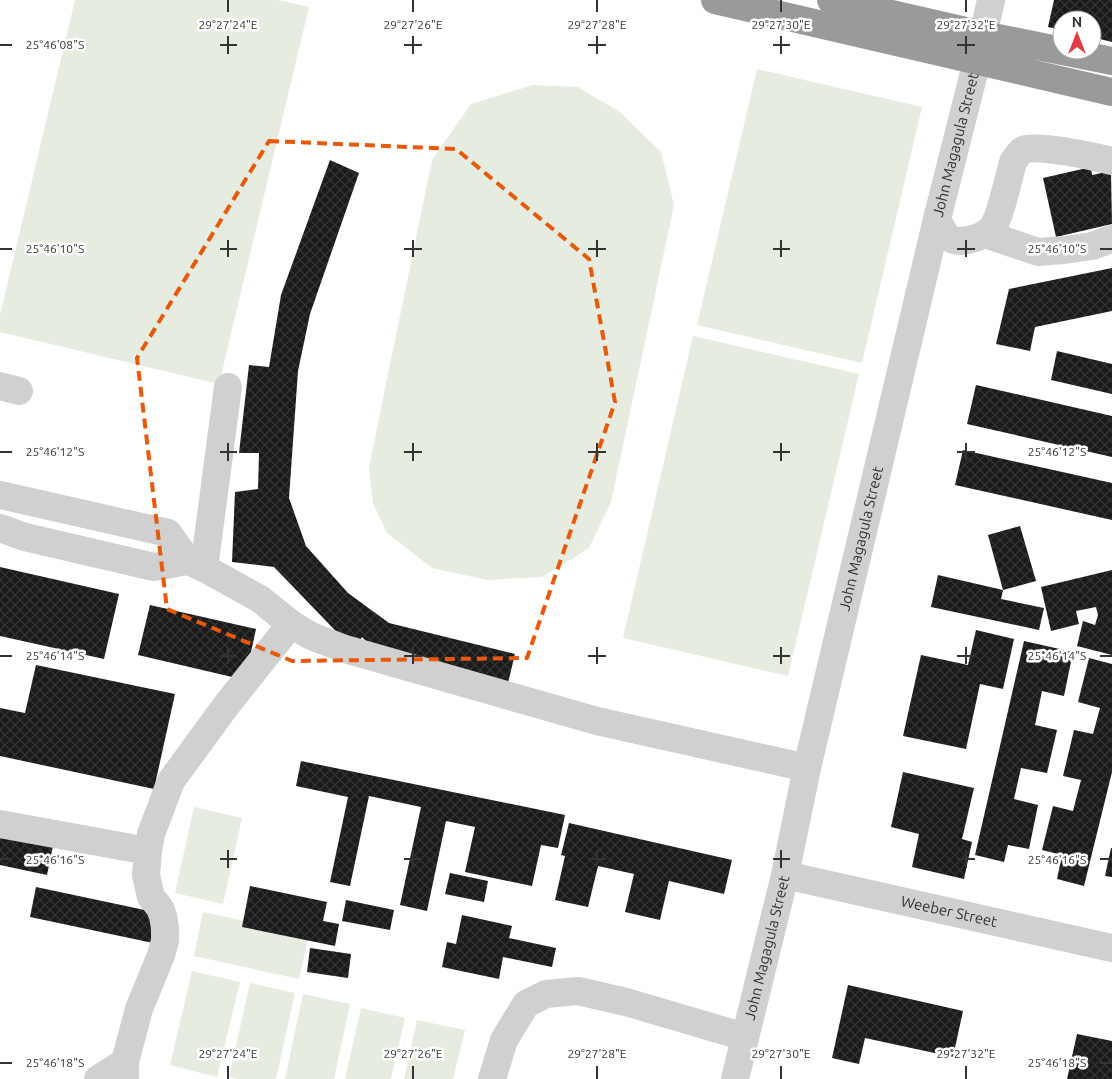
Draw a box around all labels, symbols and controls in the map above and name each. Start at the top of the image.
north arrow [1052,10,1102,60]
text: N [1072,14,1082,30]
text: 29°27'24"E [199,18,258,31]
text: 29°27'26"E [384,18,443,31]
text: 29°27'28"E [568,18,627,31]
text: 29°27'30"E [752,18,811,31]
text: 29°27'32"E [937,18,996,31]
text: 25°46'08"S [26,38,84,51]
street label: John Magagula Street [929,71,982,219]
text: 25°46'10"S [26,242,84,255]
text: 25°46'10"S [1028,242,1086,255]
text: 25°46'12"S [26,445,84,458]
text: 25°46'12"S [1028,445,1086,458]
street label: John Magagula Street [835,464,886,613]
text: 25°46'14"S [26,649,84,662]
text: 25°46'14"S [1028,649,1086,662]
text: 25°46'16"S [26,853,84,866]
text: 25°46'16"S [1028,853,1086,866]
street label: John Magagula Street [741,874,793,1022]
street label: Weeber Street [899,892,999,930]
text: 29°27'24"E [199,1047,258,1060]
text: 29°27'26"E [384,1047,443,1060]
text: 29°27'28"E [568,1047,627,1060]
text: 29°27'30"E [752,1047,811,1060]
text: 29°27'32"E [937,1047,996,1060]
text: 25°46'18"S [26,1056,84,1069]
text: 25°46'18"S [1028,1056,1086,1069]

